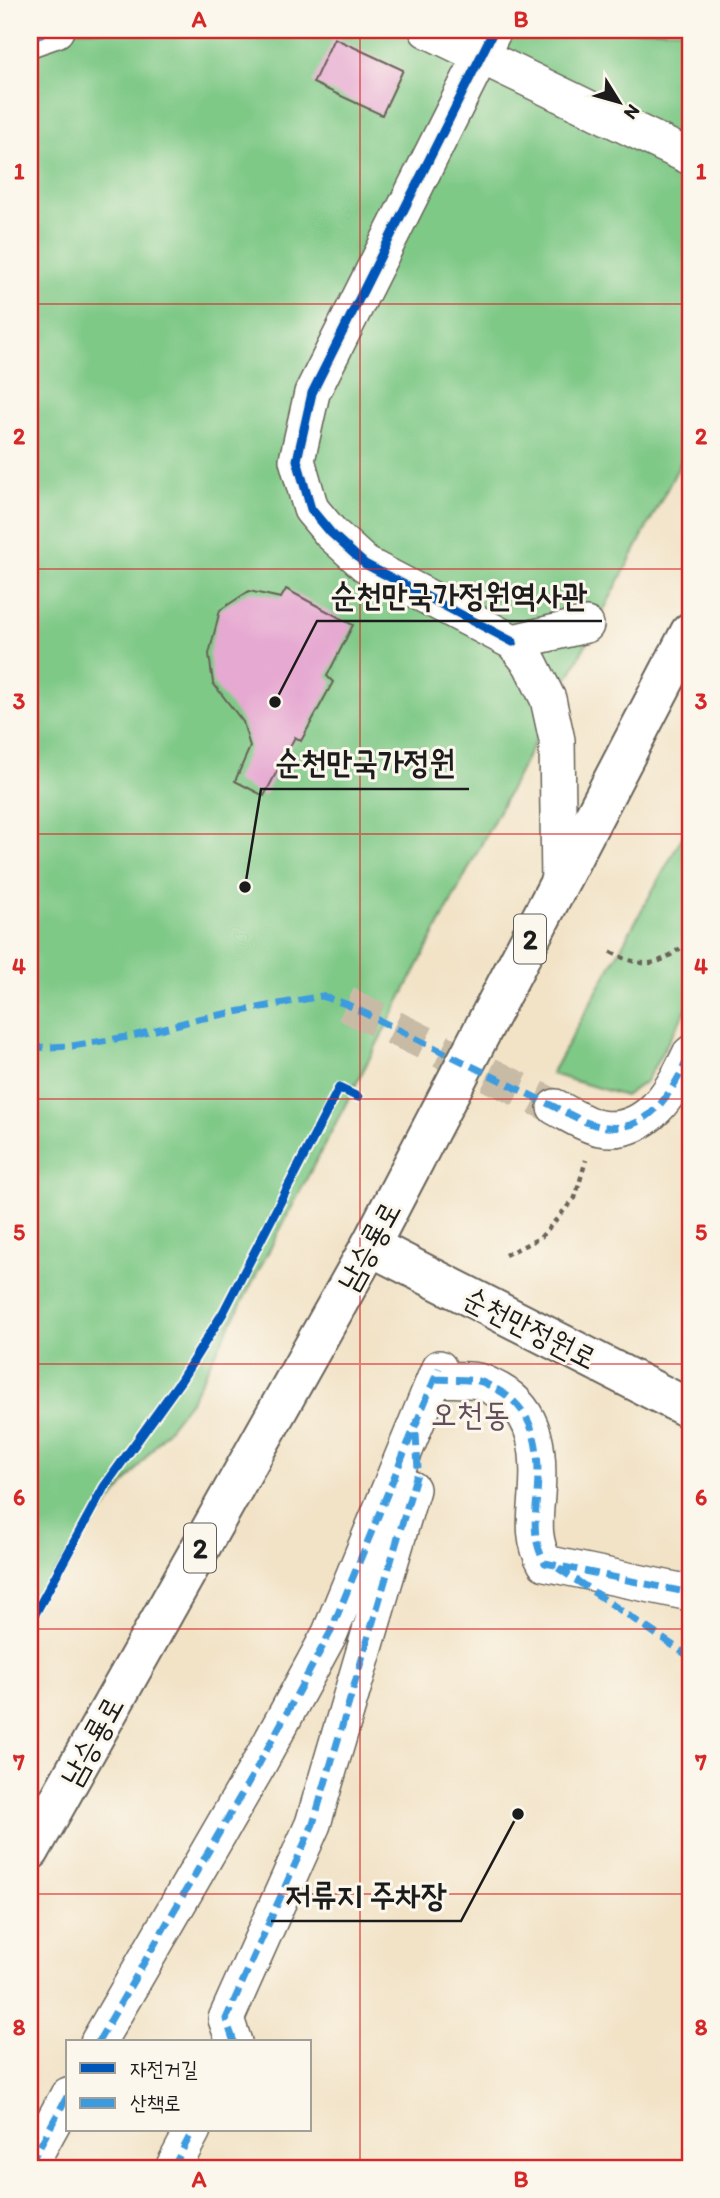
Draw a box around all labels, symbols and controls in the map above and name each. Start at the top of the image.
text: A [191,5,207,33]
text: B [514,5,529,33]
north arrow [584,66,654,136]
text: N [619,100,645,124]
text: 1 [14,157,25,185]
text: 1 [696,157,707,185]
text: 2 [13,422,26,450]
text: 2 [695,422,708,450]
callout: 순천만국가정원역사관 [317,568,602,621]
text: 순천만국가정원역사관 [330,576,588,614]
text: 3 [13,687,26,715]
text: 3 [695,687,708,715]
callout: 순천만국가정원 [261,736,469,789]
text: 순천만국가정원 [275,743,455,781]
road number: 2 [514,914,546,964]
text: 4 [12,952,26,980]
text: 4 [694,952,708,980]
street label: 남승룡로 [329,1195,408,1297]
text: 5 [13,1218,25,1246]
text: 5 [695,1218,707,1246]
street label: 순천만정원로 [457,1278,603,1377]
district label: 오천동 [430,1394,510,1433]
text: 6 [13,1483,25,1511]
text: 6 [695,1483,707,1511]
road number: 2 [184,1524,216,1572]
street label: 남승룡로 [52,1690,131,1792]
text: 7 [12,1748,25,1776]
text: 7 [694,1748,707,1776]
callout: 저류지 주차장 [271,1868,461,1921]
text: 저류지 주차장 [285,1876,447,1914]
text: 8 [13,2013,26,2041]
text: 8 [695,2013,708,2041]
legend [66,2040,312,2132]
text: 자전거길 [130,2056,198,2081]
text: 산책로 [130,2090,181,2115]
text: A [191,2165,207,2193]
text: B [514,2165,529,2193]

